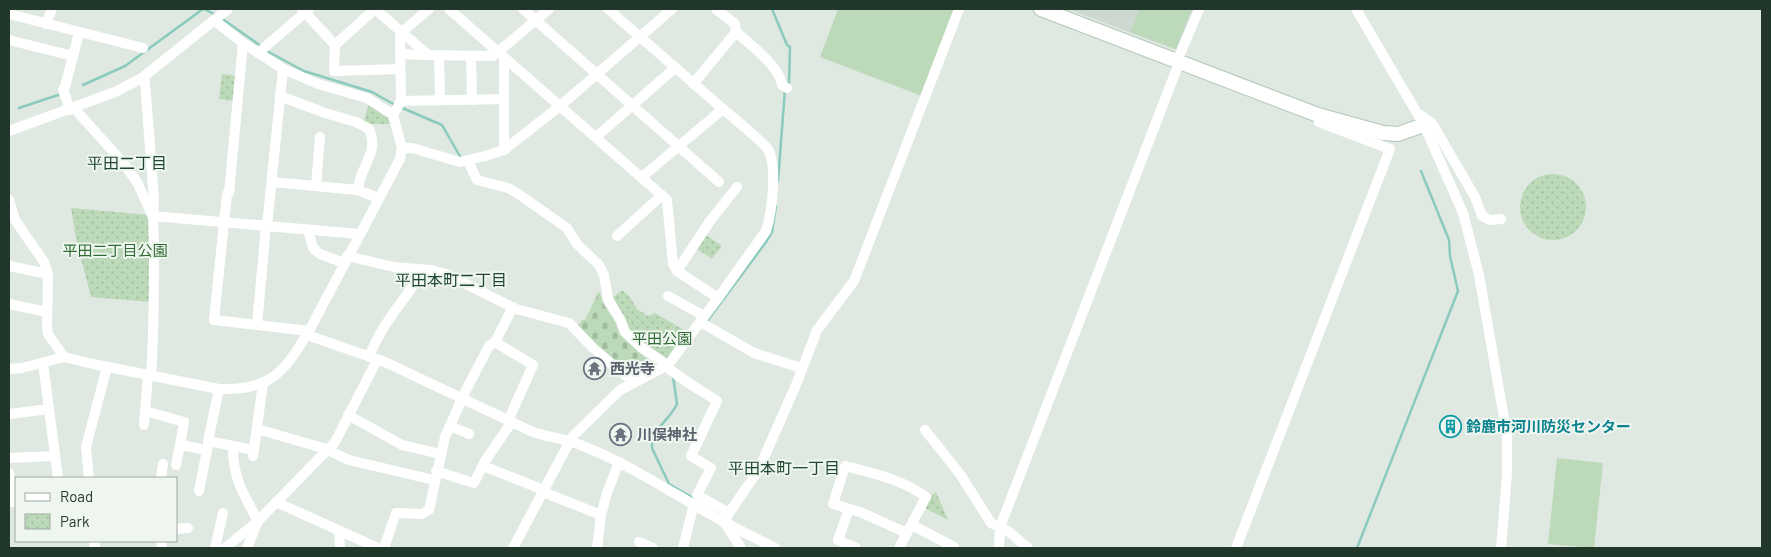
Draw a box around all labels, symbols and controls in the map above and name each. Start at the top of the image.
district label: 平田二丁目 [87,153,167,172]
park label: 平田二丁目公園 [62,241,168,259]
district label: 平田本町二丁目 [395,270,507,289]
park label: 平田公園 [632,329,692,347]
temple icon: 西光寺 [582,356,606,380]
place label: 西光寺 [610,359,655,377]
building icon: 鈴鹿市河川防災センター [1438,414,1462,438]
place label: 鈴鹿市河川防災センター [1466,417,1631,435]
temple icon: 川俣神社 [609,422,633,446]
place label: 川俣神社 [637,425,697,443]
district label: 平田本町一丁目 [728,458,840,477]
legend [15,477,178,542]
text: Road [60,487,93,505]
text: Park [60,512,90,530]

